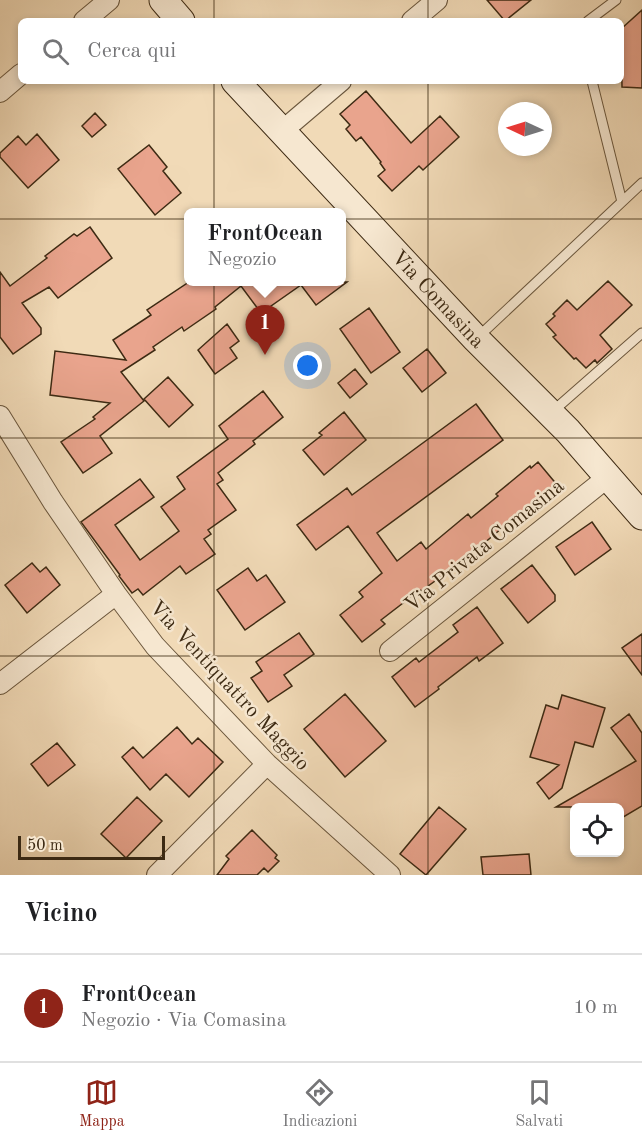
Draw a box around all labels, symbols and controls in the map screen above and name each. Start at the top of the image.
search box [18,18,624,84]
icon: search [39,35,72,68]
text: Cerca qui [87,40,176,62]
north arrow [498,102,552,156]
popup [184,208,346,286]
text: FrontOcean [207,223,323,245]
street label: Via Comasina [387,247,488,353]
text: Negozio [207,250,277,270]
pin: 1 [246,306,284,355]
your location [293,351,322,380]
street label: Via Privata Comasina [401,476,569,617]
street label: Via Ventiquattro Maggio [145,597,313,775]
map controls [570,803,624,857]
button: locate [570,803,624,857]
scale bar [18,833,165,860]
text: 50 m [27,838,63,854]
text: Vicino [24,901,98,927]
text: FrontOcean [81,984,196,1006]
text: 1 [38,998,49,1018]
text: 10 m [573,998,618,1018]
text: Negozio · Via Comasina [81,1011,287,1031]
tab: Mappa [79,1076,125,1132]
tab: Indicazioni [283,1076,357,1132]
tab: Salvati [515,1076,563,1132]

